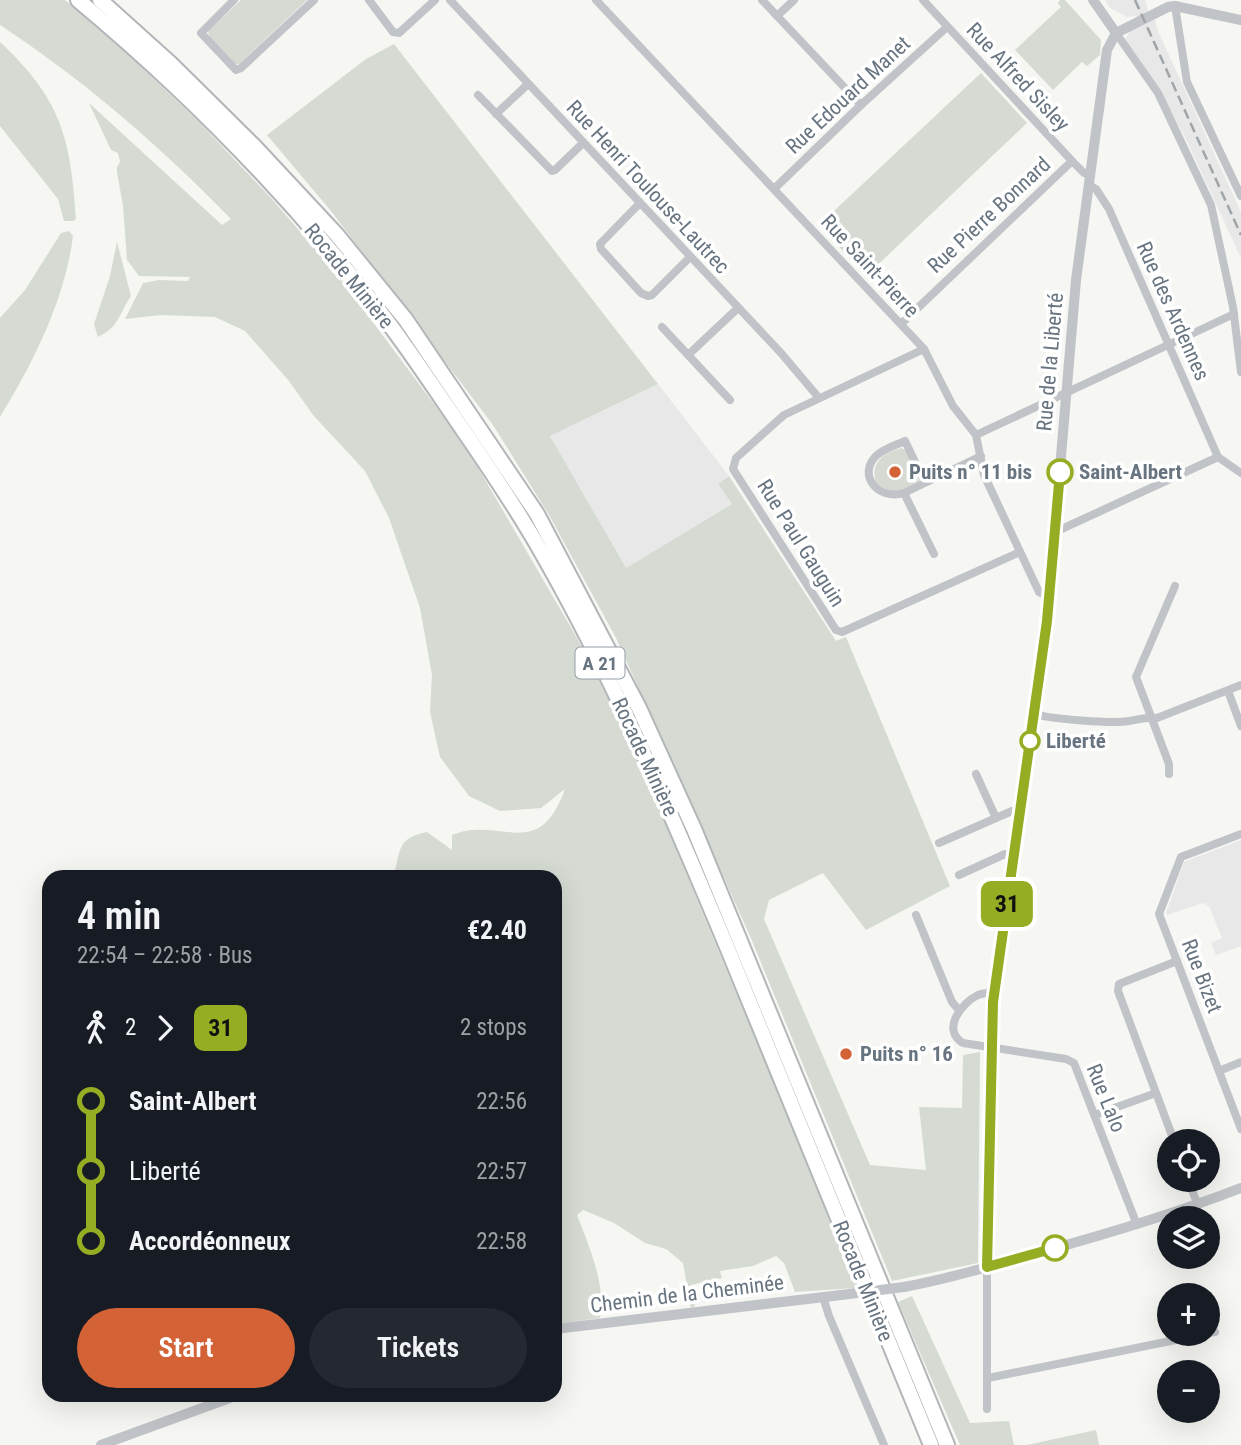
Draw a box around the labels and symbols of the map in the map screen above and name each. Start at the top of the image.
street label: Rue Alfred Sisley [962,18,1074,136]
street label: Rue Edouard Manet [781,31,915,159]
street label: Rue Henri Toulouse-Lautrec [562,96,734,278]
street label: Rue Pierre Bonnard [923,152,1055,278]
street label: Rue Saint-Pierre [816,210,924,323]
street label: Rocade Minière [299,219,399,333]
street label: Rue des Ardennes [1132,238,1214,384]
street label: Rue de la Liberté [1032,292,1068,432]
marker: Saint-Albert [1047,459,1073,485]
place label: Puits n° 11 bis [909,460,1032,484]
place label: Saint-Albert [1079,460,1182,484]
marker: Puits n° 11 bis [887,464,903,480]
street label: Rue Paul Gauguin [752,475,850,611]
road number: A 21 [576,648,624,678]
street label: Rocade Minière [607,694,683,820]
place label: Liberté [1046,729,1106,753]
marker: Liberté [1020,731,1040,751]
line badge: 31 [976,881,1038,927]
street label: Rue Bizet [1177,936,1227,1016]
place label: Puits n° 16 [860,1042,953,1066]
marker: Puits n° 16 [838,1046,854,1062]
street label: Rue Lalo [1082,1060,1130,1136]
street label: Rocade Minière [828,1217,898,1345]
unlabelled marker [1042,1235,1068,1261]
street label: Chemin de la Cheminée [589,1270,785,1318]

